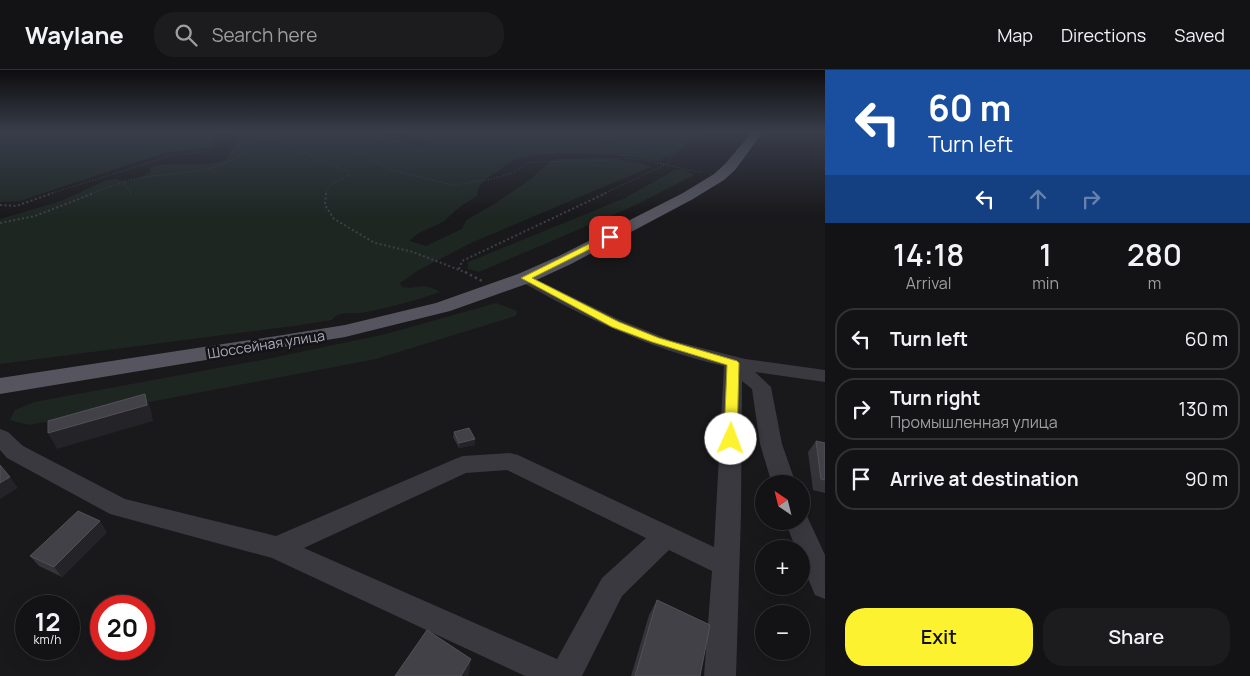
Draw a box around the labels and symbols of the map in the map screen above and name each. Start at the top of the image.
pin [589,216,631,258]
street label: Шоссейная улица [206,325,326,363]
position arrow [704,412,756,464]
north arrow [755,475,810,530]
speed limit sign: 20 [90,595,155,660]

